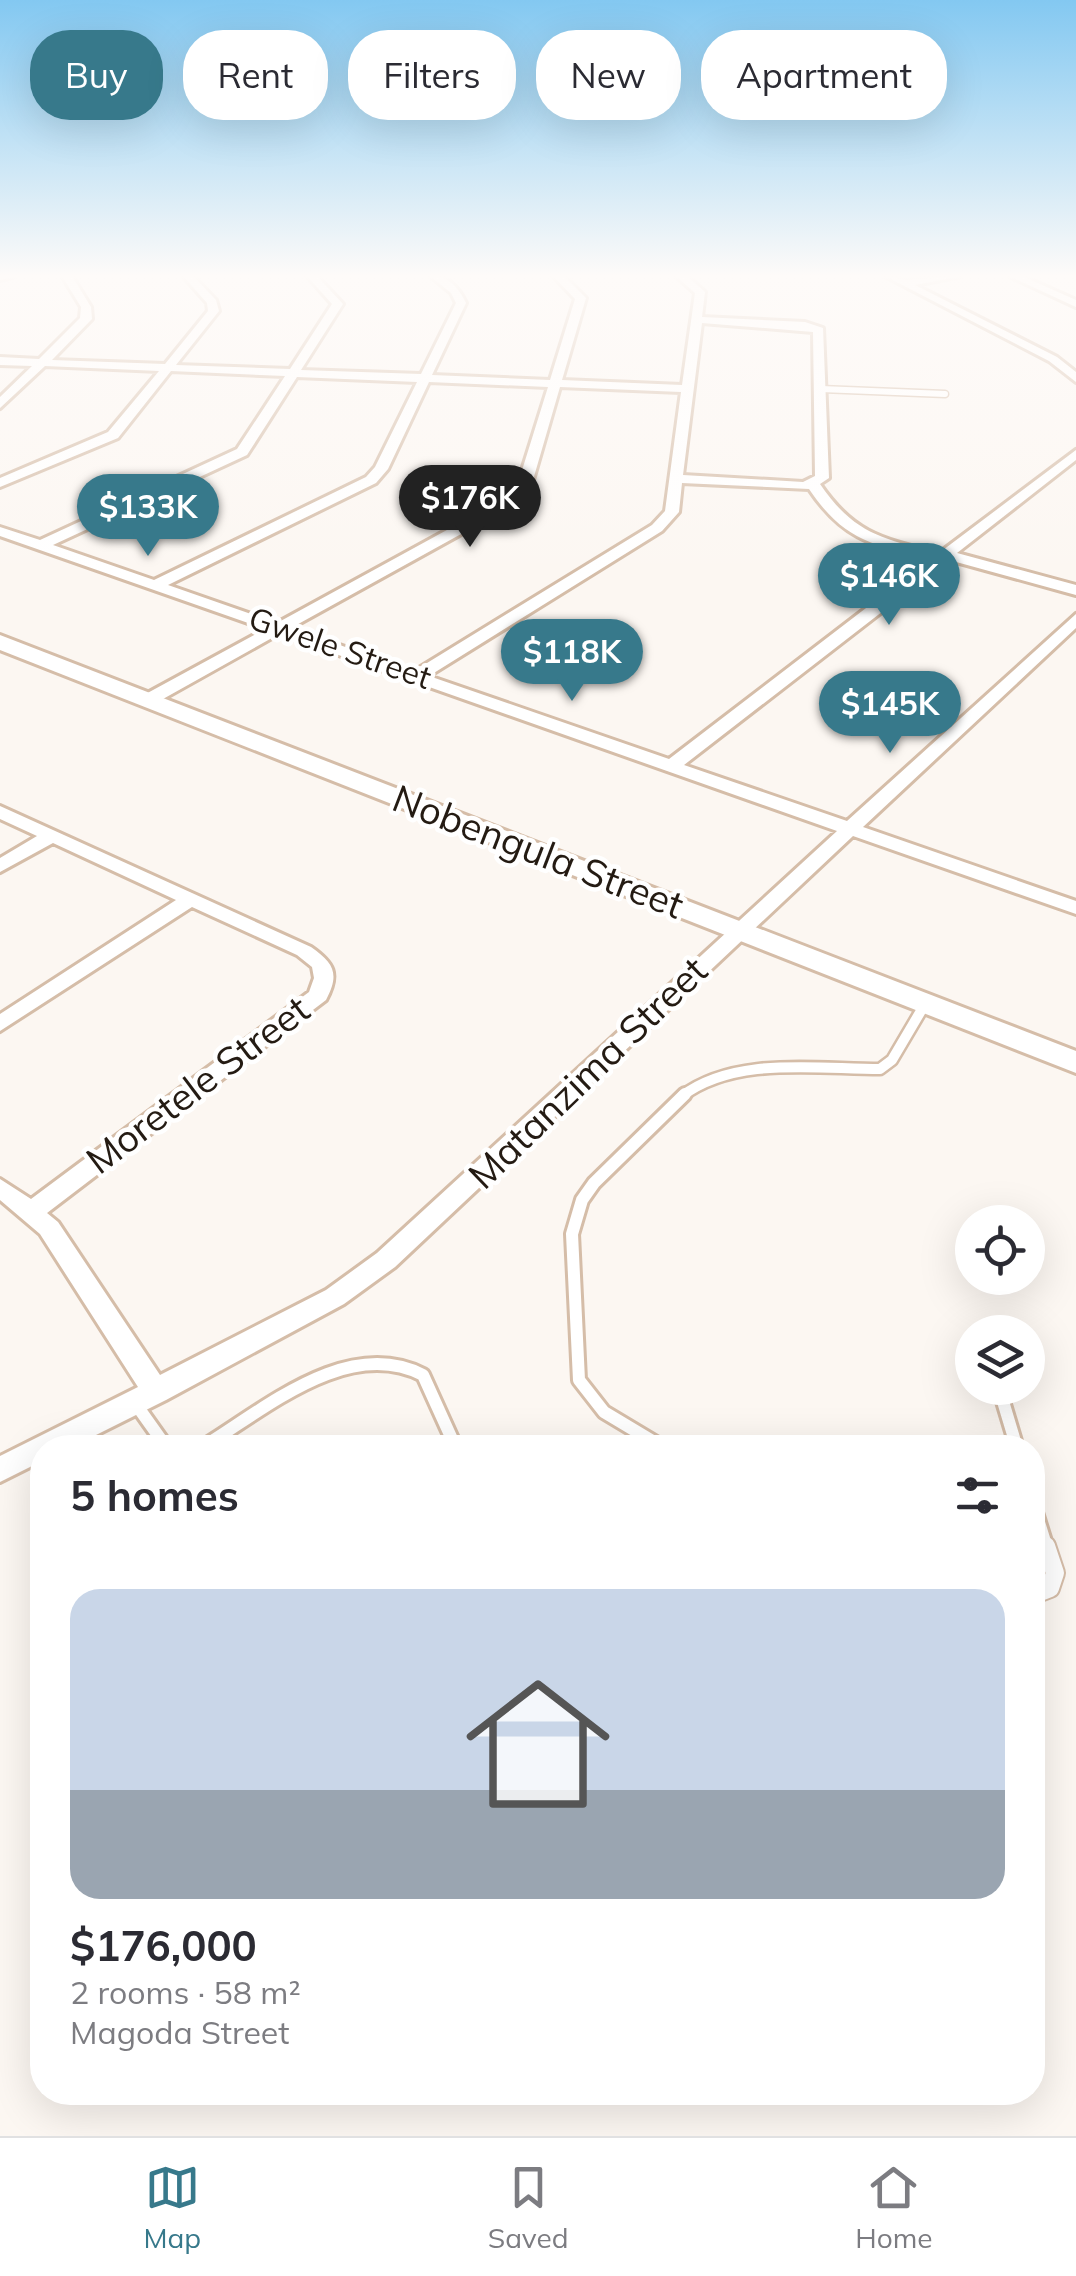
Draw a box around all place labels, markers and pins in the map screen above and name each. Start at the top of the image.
pin: $176K [400,465,540,550]
pin: $133K [78,474,218,559]
pin: $146K [819,543,959,628]
pin: $118K [502,619,642,704]
pin: $145K [820,671,960,756]

